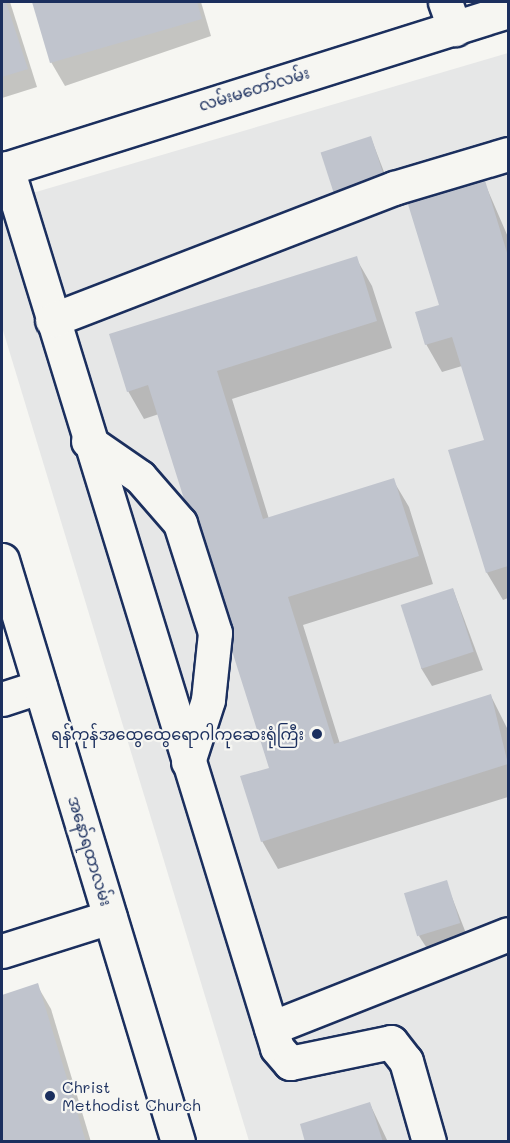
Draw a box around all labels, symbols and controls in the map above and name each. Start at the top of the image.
street label: လမ်းမတော်လမ်း [196,63,312,115]
place label: ရန်ကုန်အထွေထွေရောဂါကုဆေးရုံကြီး [51,724,304,744]
marker: ရန်ကုန်အထွေထွေရောဂါကုဆေးရုံကြီး [308,725,326,743]
street label: အနော်ရထာလမ်း [64,794,116,908]
place label: Christ Methodist Church [62,1077,201,1115]
marker: Christ Methodist Church [43,1089,57,1103]

